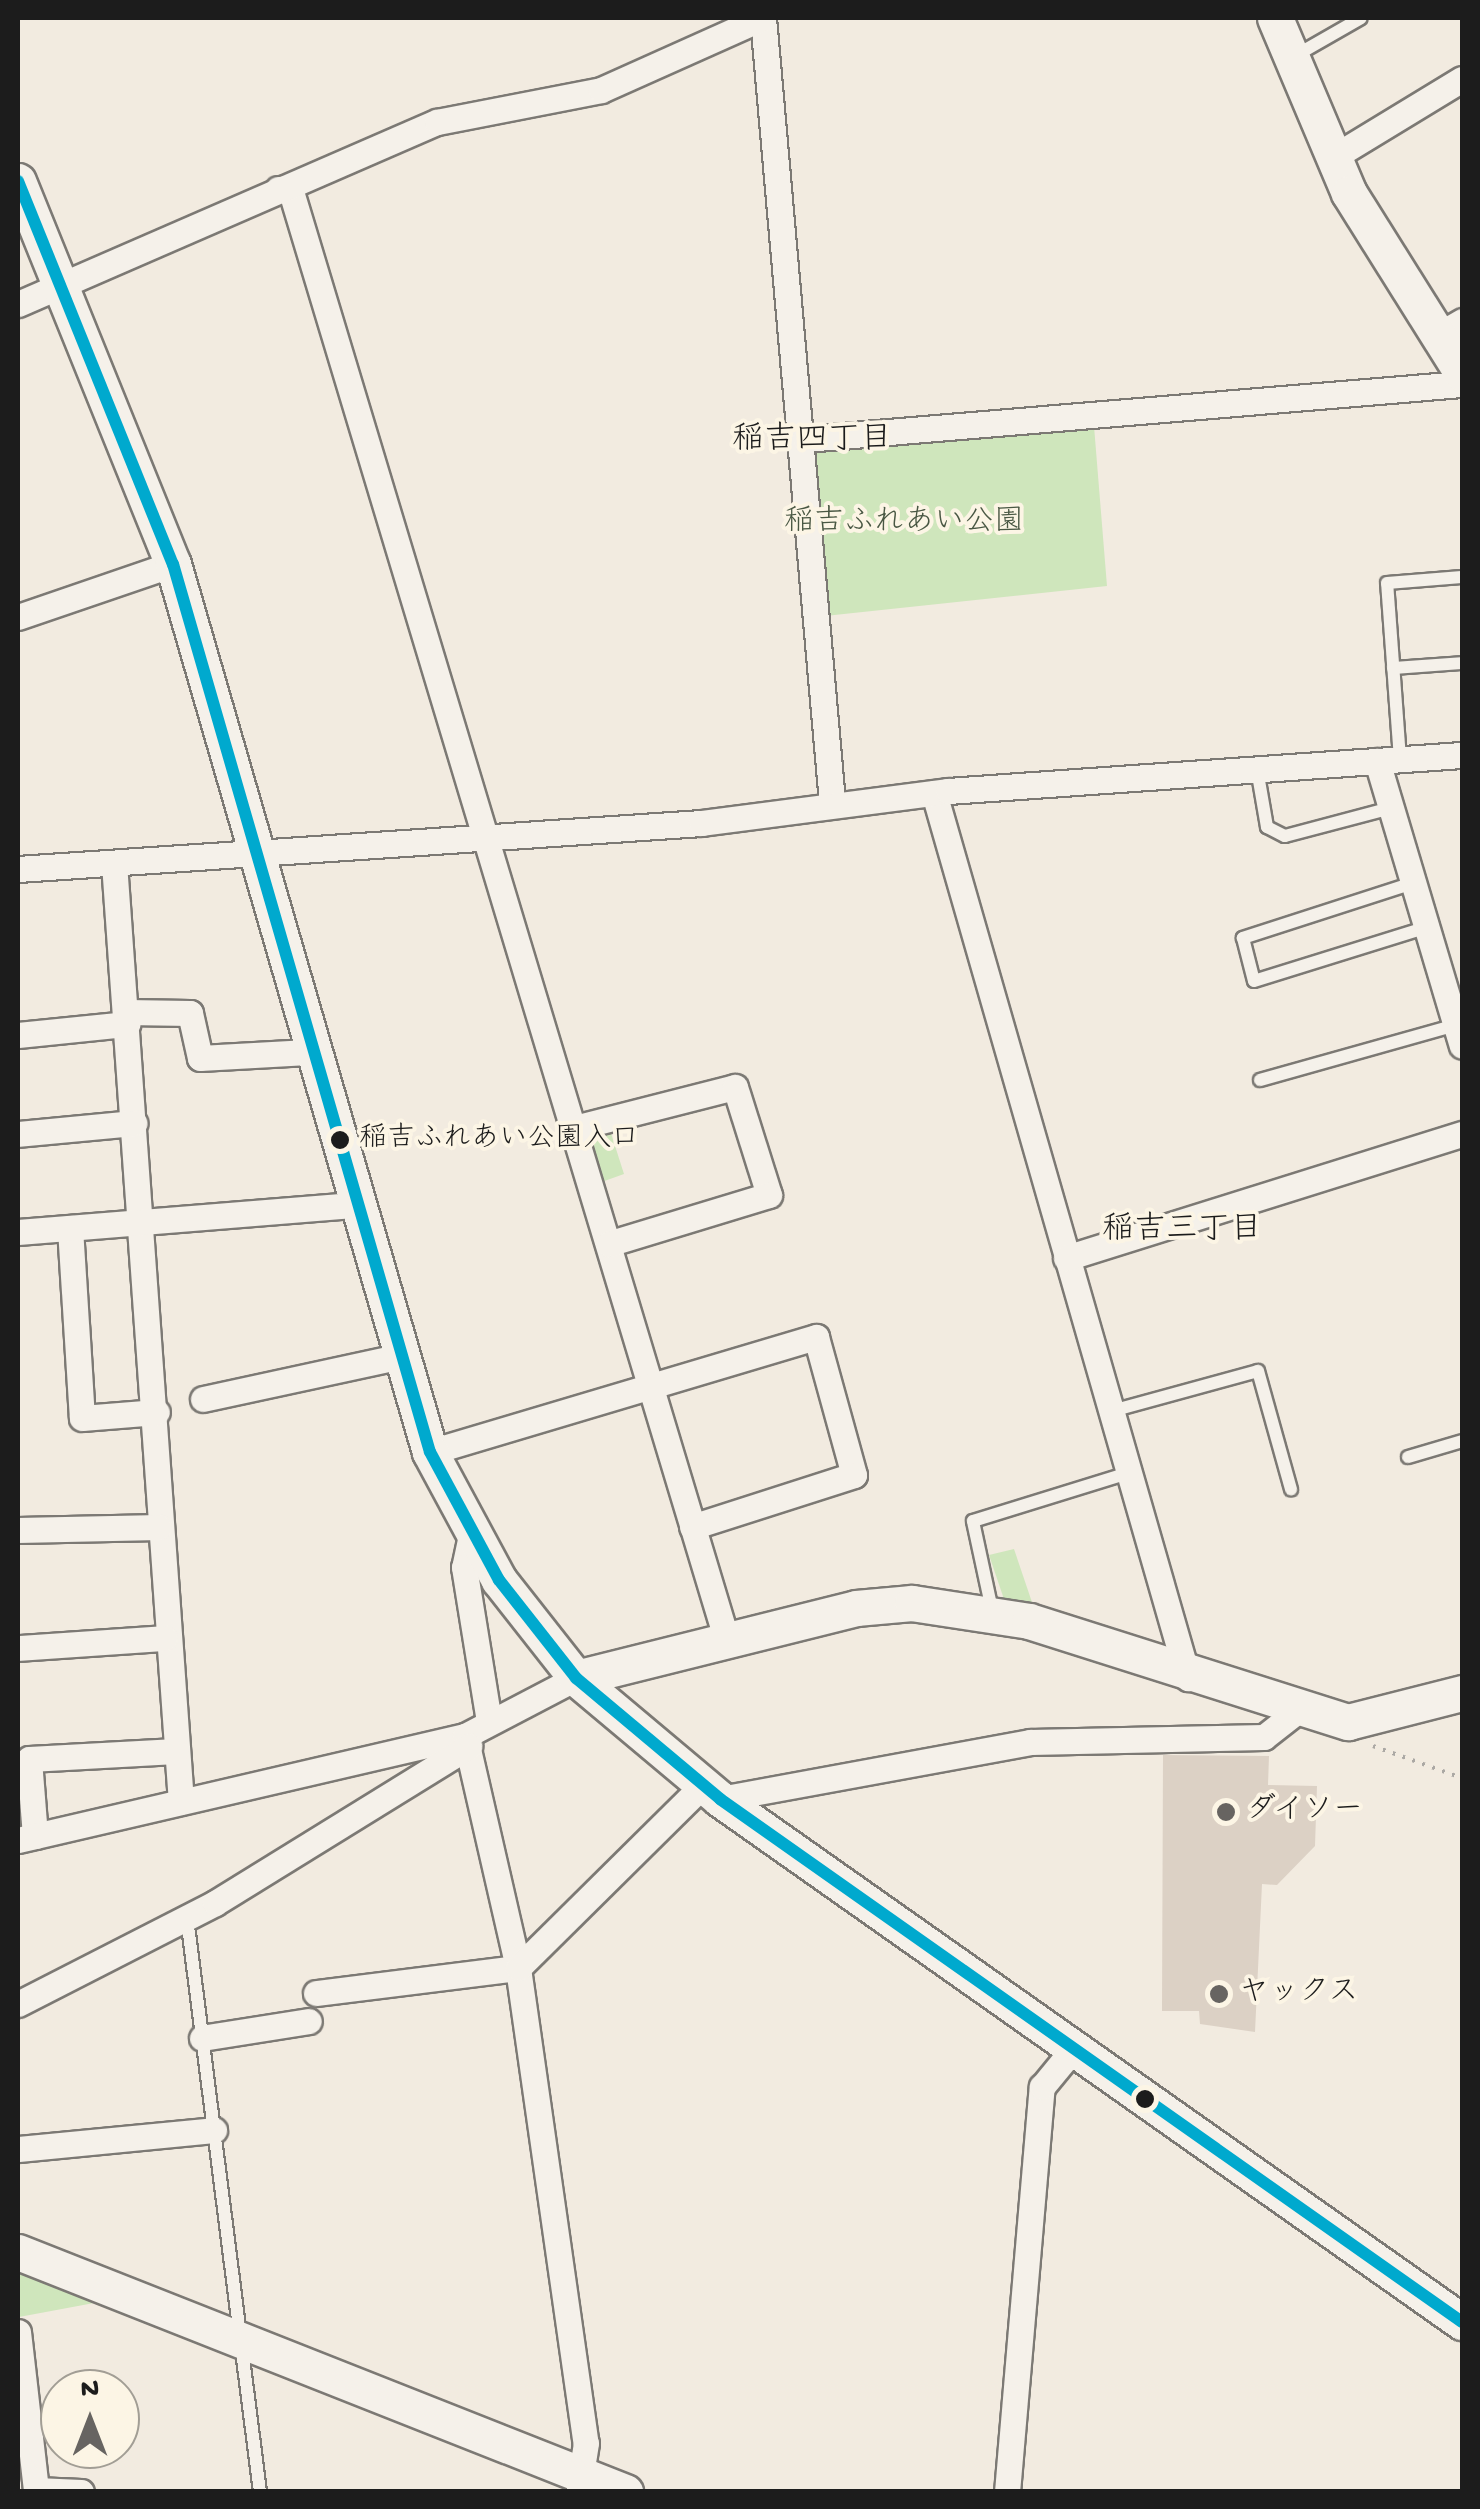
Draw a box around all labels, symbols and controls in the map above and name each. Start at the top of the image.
district label: 稲吉四丁目 [732,422,892,460]
park label: 稲吉ふれあい公園 [784,506,1024,542]
place label: 稲吉ふれあい公園入口 [359,1123,639,1157]
marker: 稲吉ふれあい公園入口 [330,1130,350,1150]
district label: 稲吉三丁目 [1102,1212,1262,1250]
place label: ダイソー [1246,1794,1366,1830]
marker: ダイソー [1215,1801,1237,1823]
place label: ヤックス [1239,1976,1359,2012]
marker: ヤックス [1208,1983,1230,2005]
unlabelled marker [1135,2089,1155,2109]
north arrow [40,2369,140,2469]
text: N [81,2374,99,2407]

